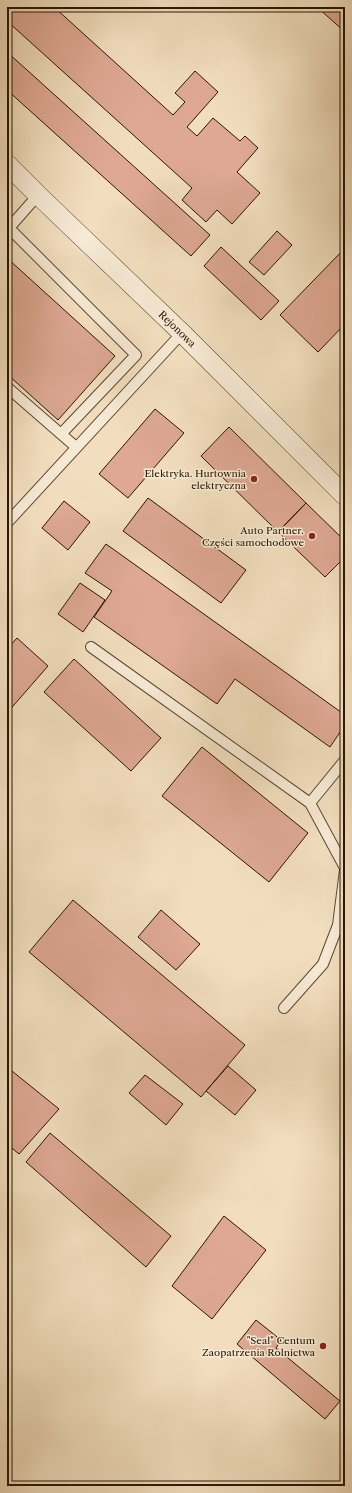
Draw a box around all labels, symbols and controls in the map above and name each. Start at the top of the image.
street label: Rejonowa [156,308,199,351]
place label: Elektryka. Hurtownia elektryczna [144,467,247,492]
marker: Elektryka. Hurtownia elektryczna [249,474,259,484]
place label: Auto Partner. Części samochodowe [202,524,304,549]
marker: Auto Partner. Części samochodowe [307,531,317,541]
place label: "Seal" Centum Zaopatrzenia Rolnictwa [202,1334,316,1359]
marker: "Seal" Centum Zaopatrzenia Rolnictwa [318,1341,328,1351]

